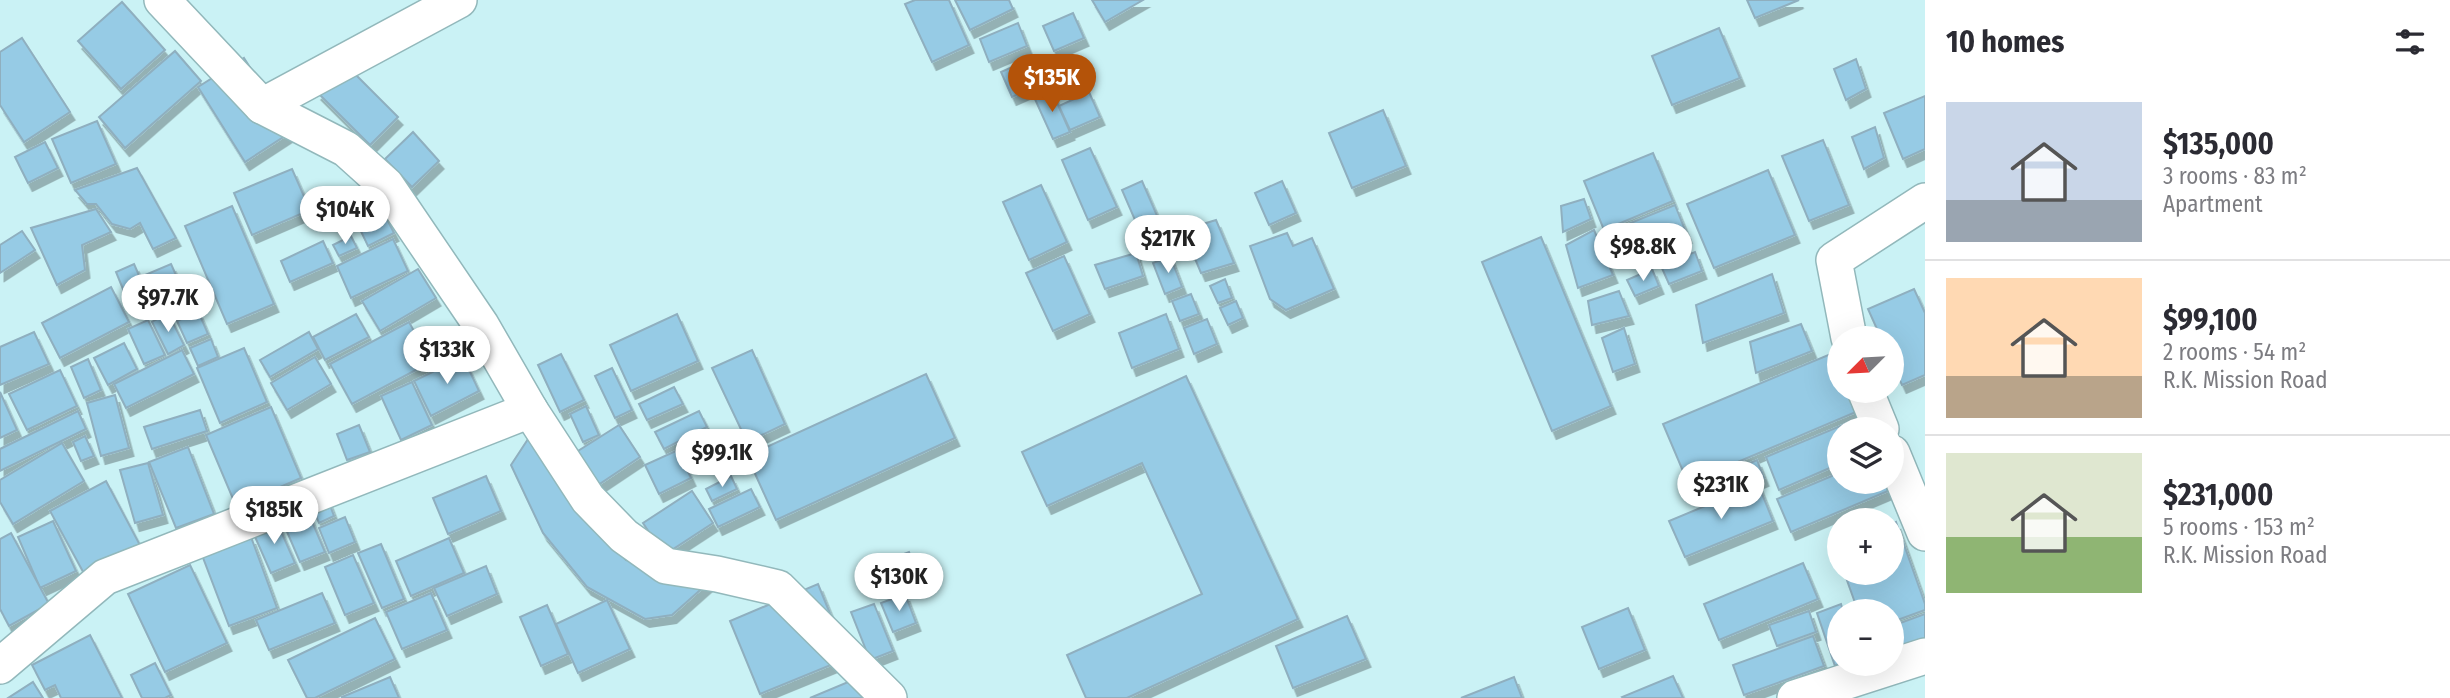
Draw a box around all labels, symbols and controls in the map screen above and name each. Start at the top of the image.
icon: filters [2391,23,2429,61]
text: 10 homes [1946,24,2064,60]
pin: $135K [1003,54,1101,114]
text: $135K [1024,63,1080,91]
text: $135,000 [2163,126,2274,162]
icon: home [2002,130,2086,214]
text: 3 rooms · 83 m² [2163,162,2307,190]
pin: $104K [296,187,394,246]
text: Apartment [2163,190,2263,218]
text: $104K [316,195,374,223]
pin: $217K [1119,216,1217,275]
text: $217K [1141,224,1195,252]
pin: $98.8K [1586,224,1700,283]
text: $98.8K [1610,232,1676,260]
pin: $97.7K [111,274,225,334]
text: $97.7K [138,283,198,311]
text: $99,100 [2163,302,2258,338]
icon: home [2002,306,2086,390]
pin: $133K [398,326,496,386]
north arrow [1827,326,1904,402]
map controls [1827,326,1904,676]
text: $133K [419,335,475,363]
text: 2 rooms · 54 m² [2163,338,2306,366]
text: R.K. Mission Road [2163,366,2328,394]
button: layers [1827,417,1904,494]
pin: $99.1K [665,430,779,489]
text: $99.1K [692,438,752,466]
pin: $231K [1672,462,1770,521]
text: $231K [1693,470,1749,498]
text: $231,000 [2163,477,2273,513]
icon: home [2002,481,2086,565]
pin: $185K [225,486,323,546]
text: $185K [245,495,303,523]
button: + [1827,508,1904,585]
text: 5 rooms · 153 m² [2163,513,2315,541]
text: R.K. Mission Road [2163,541,2328,569]
pin: $130K [850,554,948,613]
text: $130K [870,562,928,590]
button: − [1827,599,1904,676]

